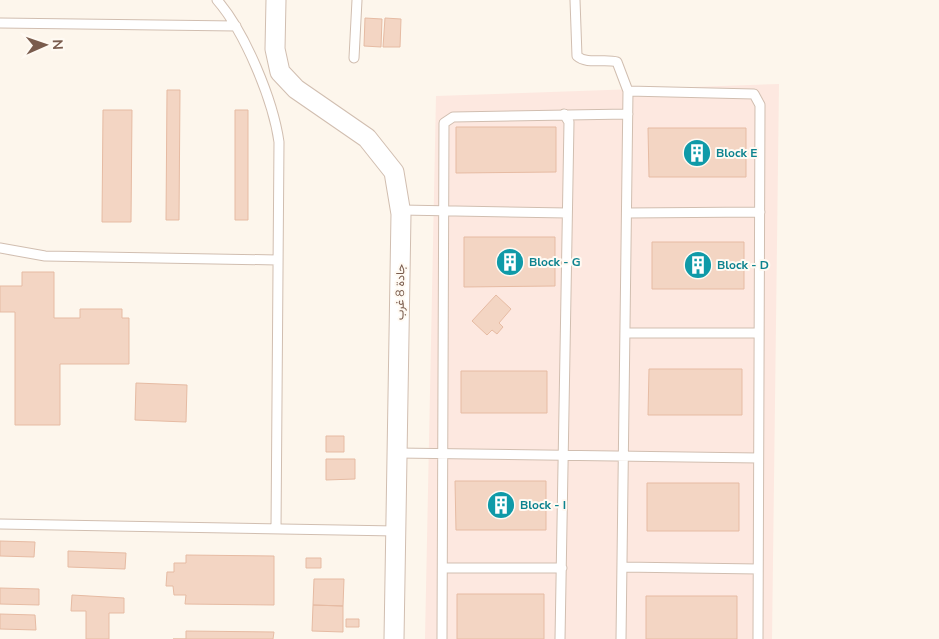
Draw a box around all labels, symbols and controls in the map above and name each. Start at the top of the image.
north arrow [20,20,70,70]
text: N [48,39,67,50]
building icon: Block E [682,138,712,168]
place label: Block E [716,145,757,161]
building icon: Block - G [495,247,525,277]
building icon: Block - D [683,250,713,280]
place label: Block - G [529,254,581,270]
place label: Block - D [717,257,769,273]
street label: جادة 8 غرب [392,264,408,320]
building icon: Block - I [486,490,516,520]
place label: Block - I [520,497,566,513]

